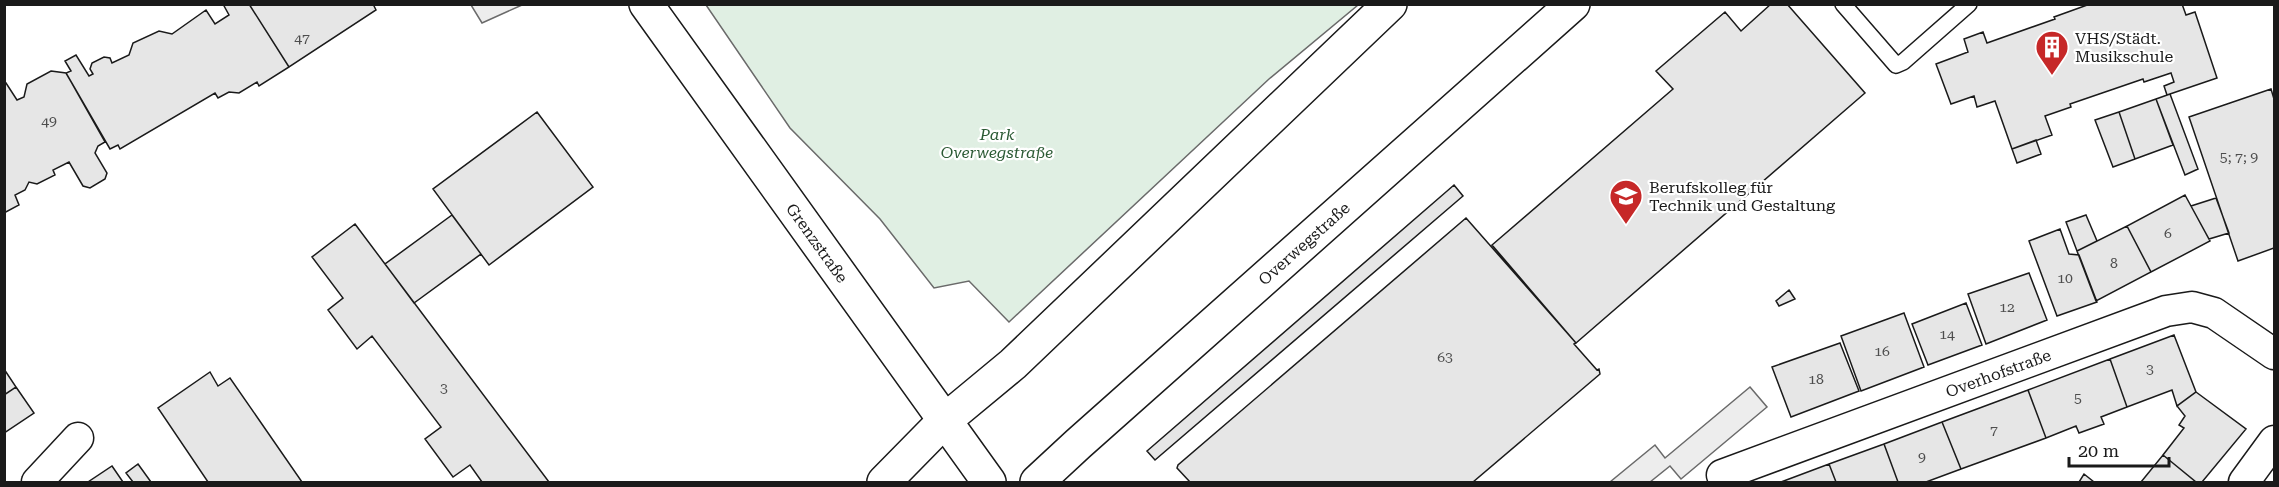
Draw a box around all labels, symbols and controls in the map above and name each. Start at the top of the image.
building icon: VHS/Städt. Musikschule [2034,29,2070,76]
place label: VHS/Städt. Musikschule [2075,29,2173,66]
house number: 47 [294,30,310,46]
house number: 49 [41,113,57,129]
park label: Park Overwegstraße [941,125,1053,162]
house number: 5; 7; 9 [2220,149,2258,165]
school or university icon: Berufskolleg für Technik und Gestaltung [1608,178,1644,225]
place label: Berufskolleg für Technik und Gestaltung [1649,178,1836,215]
street label: Overwegstraße [1255,198,1354,289]
street label: Grenzstraße [782,200,852,287]
house number: 6 [2164,225,2172,241]
house number: 8 [2110,255,2118,271]
house number: 10 [2057,270,2073,286]
house number: 12 [1999,299,2015,315]
house number: 14 [1939,326,1955,342]
house number: 16 [1874,343,1890,359]
street label: Overhofstraße [1943,345,2054,402]
house number: 63 [1437,349,1453,365]
house number: 3 [2146,361,2154,377]
house number: 18 [1808,371,1824,387]
house number: 3 [440,380,448,396]
house number: 5 [2074,390,2082,406]
house number: 7 [1990,422,1998,438]
scale bar [2069,430,2170,468]
text: 20 m [2078,440,2119,461]
house number: 9 [1918,449,1926,465]

